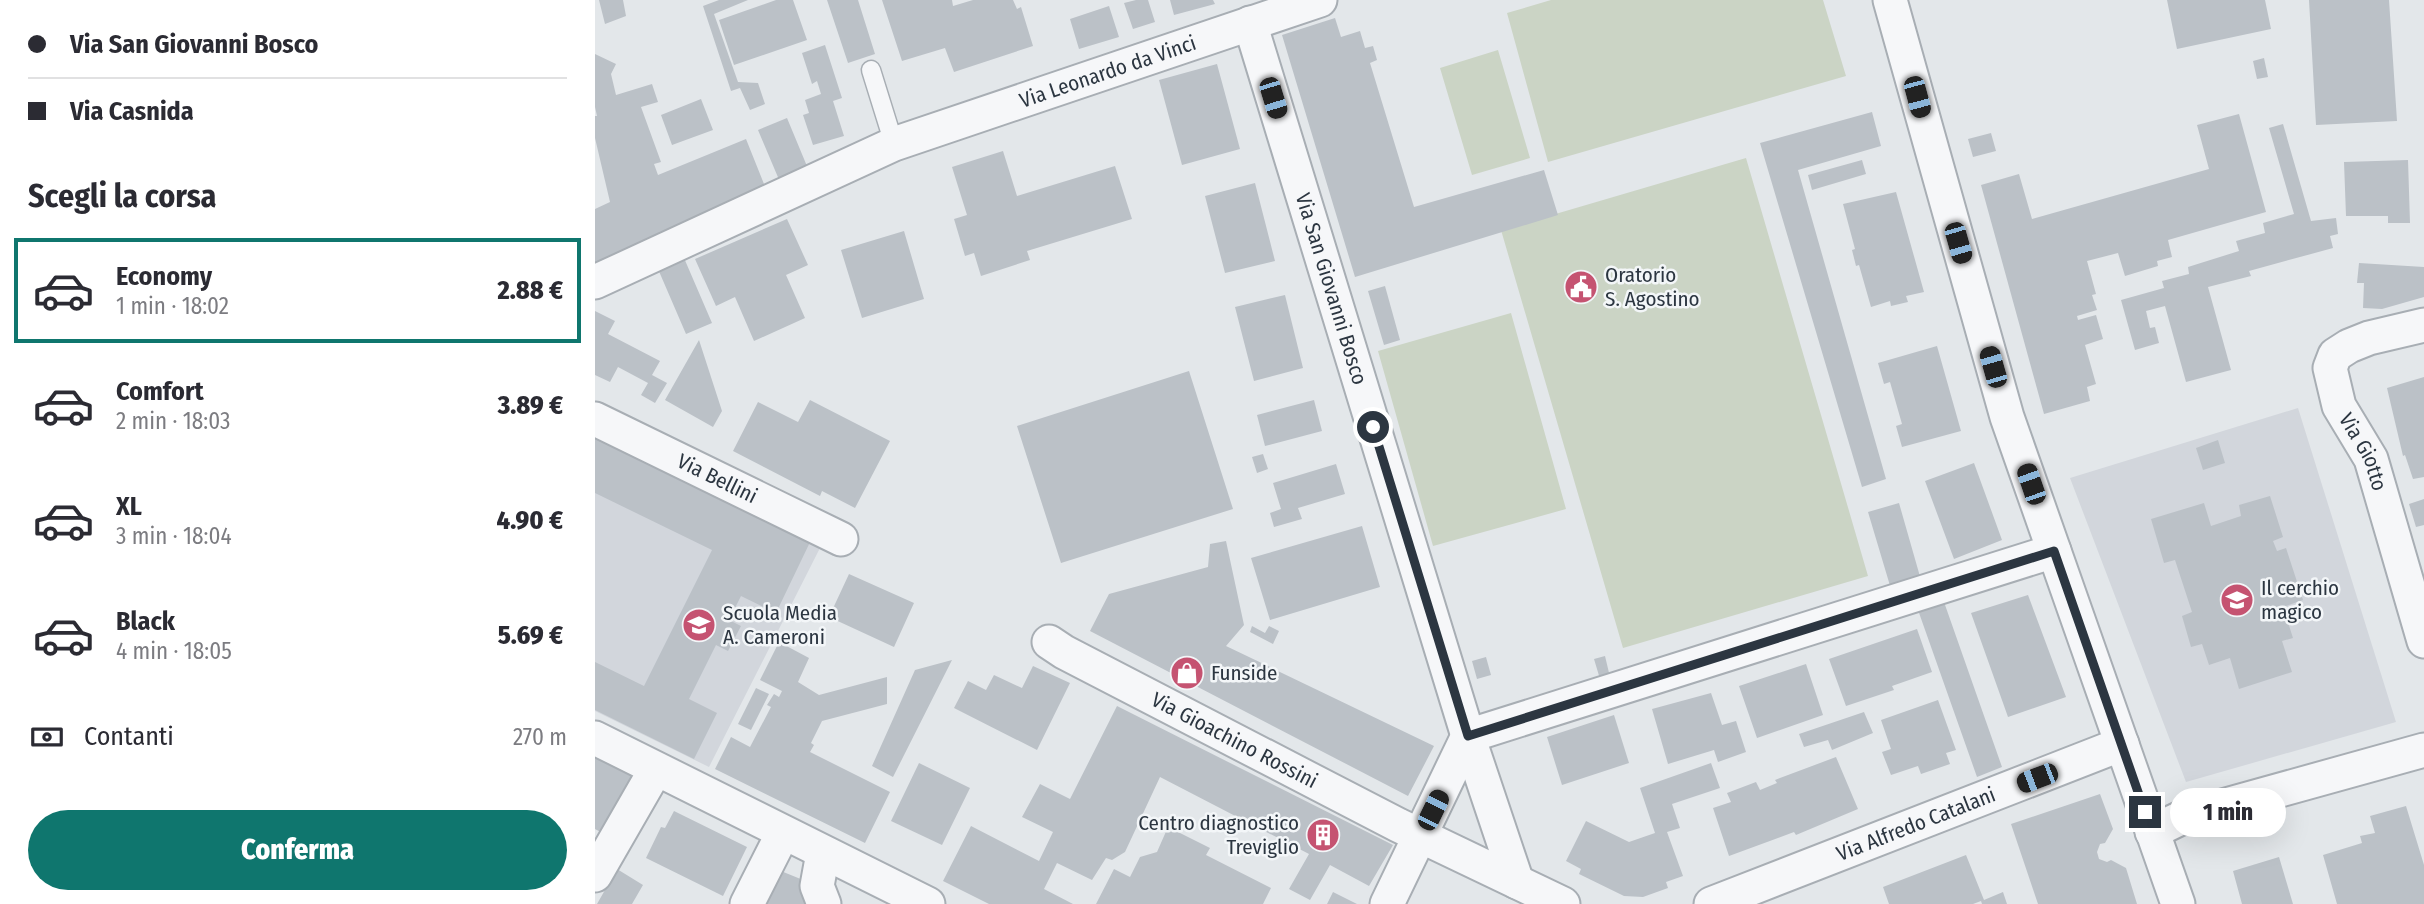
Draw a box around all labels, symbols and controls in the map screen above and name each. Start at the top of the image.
text: Via San Giovanni Bosco [70,29,318,60]
street label: Via Leonardo da Vinci [1016,30,1199,114]
car [1902,74,1933,120]
car [1257,75,1290,121]
text: Via Casnida [70,96,194,127]
text: Scegli la corsa [28,177,216,215]
street label: Via San Giovanni Bosco [1290,190,1373,388]
car [1943,220,1974,266]
icon: car [32,259,95,322]
text: Economy [116,261,212,292]
place label: Oratorio S. Agostino [1605,262,1700,312]
public building icon: Oratorio S. Agostino [1562,268,1600,306]
text: 2.88 € [498,275,563,306]
text: 1 min · 18:02 [116,292,229,320]
car [1978,344,2009,390]
icon: car [32,374,95,437]
text: Comfort [116,376,204,407]
text: 3.89 € [498,390,563,421]
text: 2 min · 18:03 [116,407,230,435]
street label: Via Giotto [2333,408,2393,494]
route start [1357,411,1389,443]
street label: Via Bellini [673,448,762,509]
car [2015,461,2048,507]
icon: car [32,489,95,552]
text: XL [116,491,142,522]
text: 4.90 € [497,505,563,536]
text: 3 min · 18:04 [116,522,232,550]
place label: Il cerchio magico [2261,575,2339,625]
school or university icon: Il cerchio magico [2218,581,2256,619]
place label: Scuola Media A. Cameroni [723,600,837,650]
icon: car [32,604,95,667]
text: Black [116,606,175,637]
school or university icon: Scuola Media A. Cameroni [680,606,718,644]
text: 5.69 € [498,620,563,651]
text: 4 min · 18:05 [116,637,232,665]
shop icon: Funside [1168,654,1206,692]
place label: Funside [1211,660,1277,686]
street label: Via Gioachino Rossini [1147,686,1322,794]
icon: cash [28,718,66,756]
text: Contanti [84,721,174,752]
text: 270 m [513,723,567,751]
car [2014,761,2061,795]
street label: Via Alfredo Catalani [1833,782,1999,867]
car [1415,787,1452,833]
callout: 1 min [2169,788,2285,836]
route end [2129,796,2161,828]
text: 1 min [2203,798,2253,826]
button: Conferma [28,810,567,890]
place label: Centro diagnostico Treviglio [1138,810,1299,860]
building icon: Centro diagnostico Treviglio [1304,816,1342,854]

